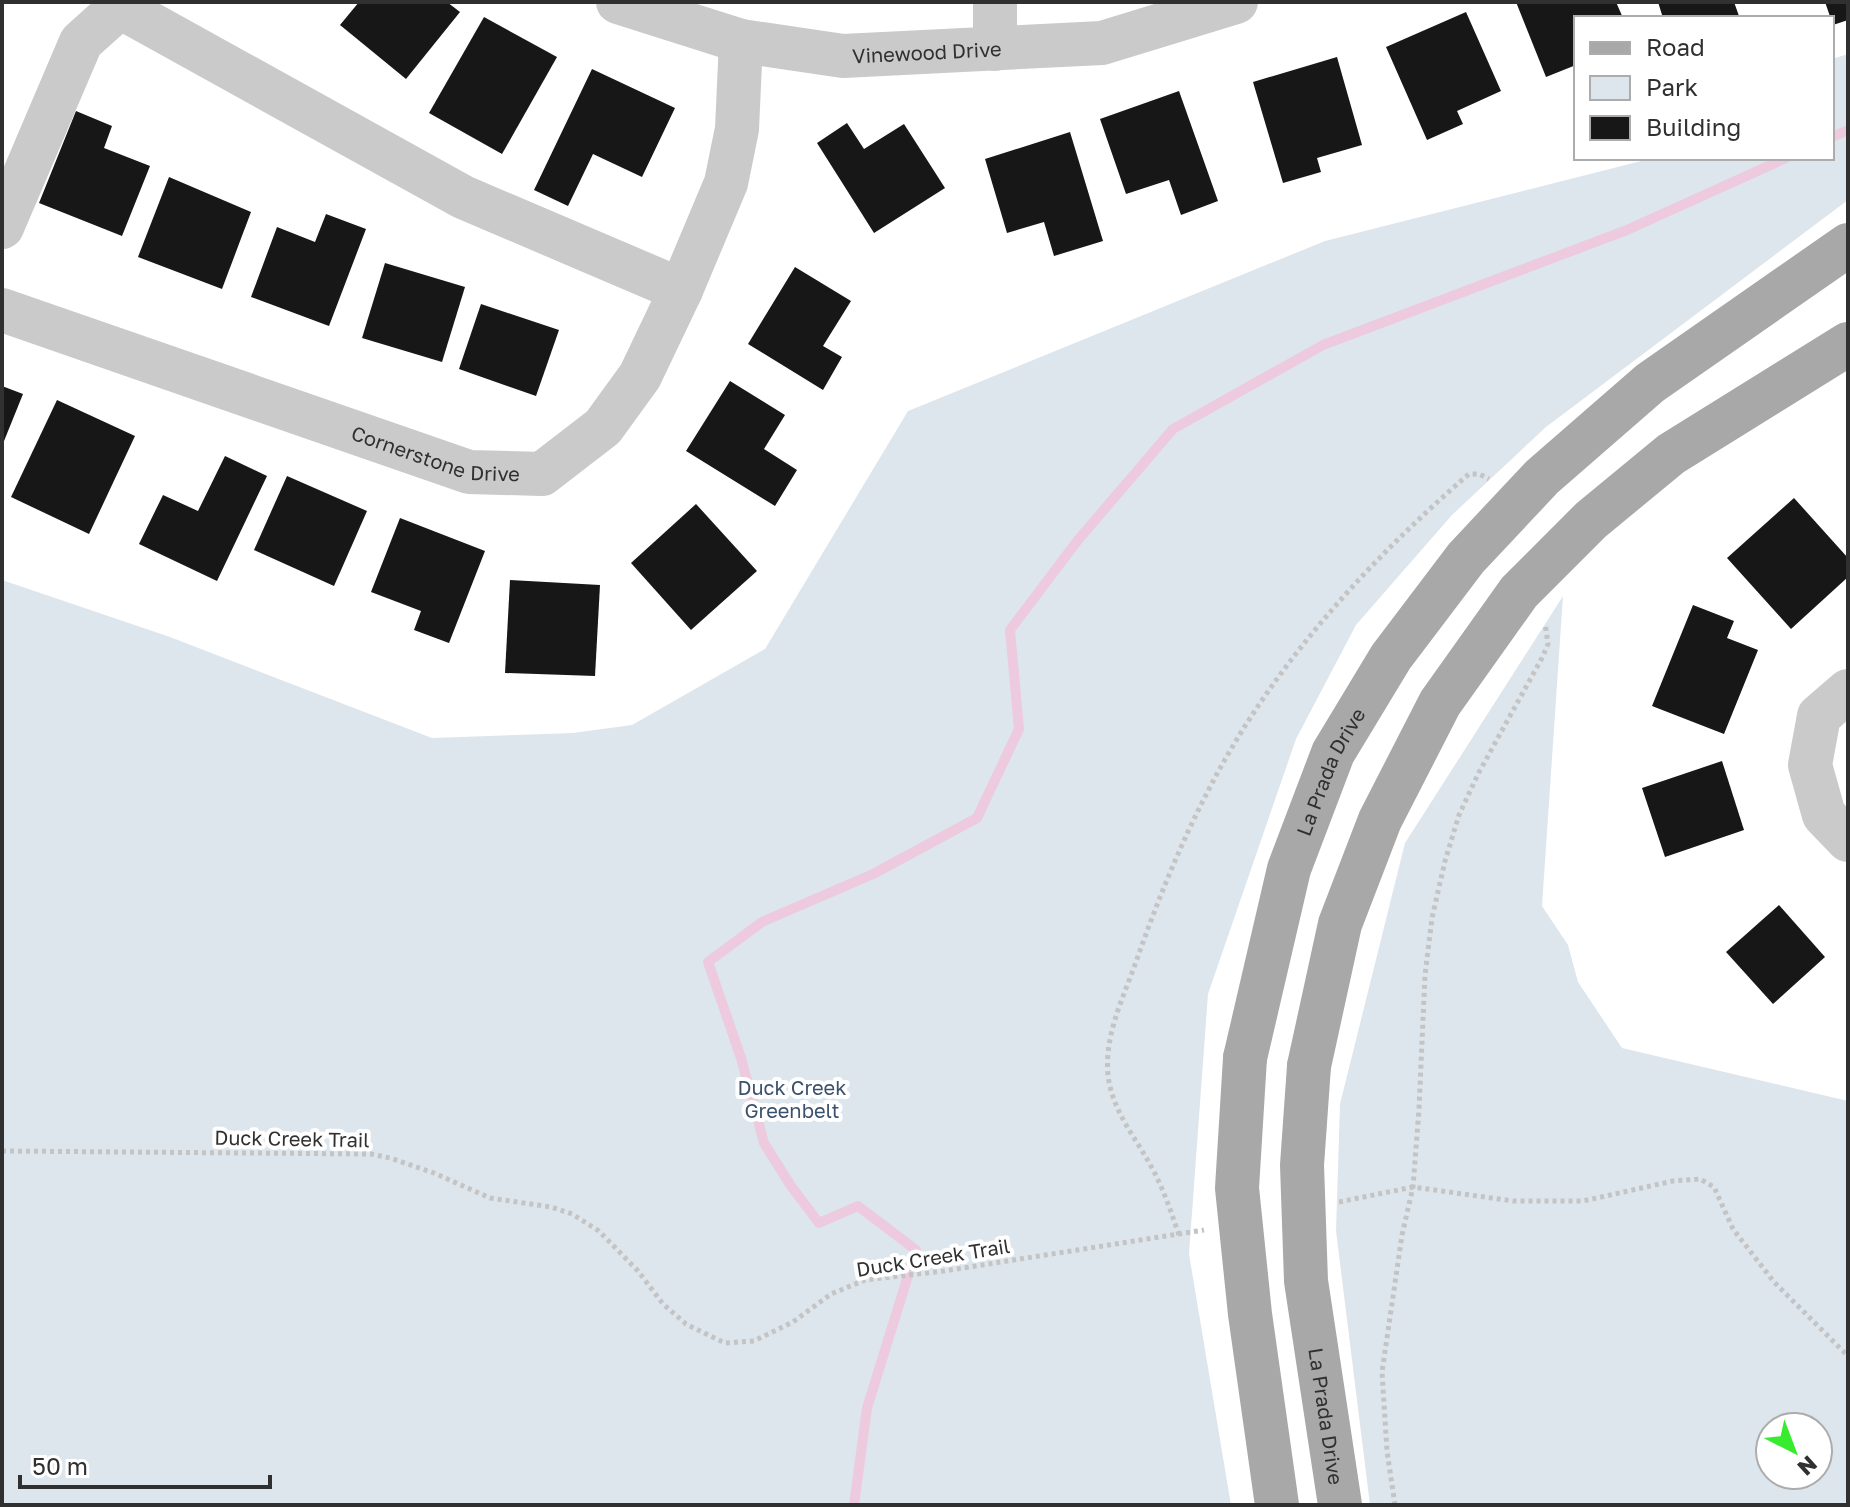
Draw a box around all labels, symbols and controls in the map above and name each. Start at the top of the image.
legend [1574,16,1834,160]
text: Road [1646,32,1705,61]
street label: Vinewood Drive [852,36,1002,68]
text: Park [1646,72,1698,101]
text: Building [1646,112,1741,141]
street label: Cornerstone Drive [348,420,520,485]
street label: La Prada Drive [1291,703,1370,839]
park label: Duck Creek Greenbelt [738,1075,847,1122]
street label: Duck Creek Trail [214,1125,370,1151]
street label: Duck Creek Trail [854,1233,1012,1281]
street label: La Prada Drive [1304,1346,1349,1486]
north arrow [1754,1411,1834,1491]
scale bar [20,1439,270,1489]
text: 50 m [32,1451,88,1480]
text: N [1792,1451,1823,1482]

